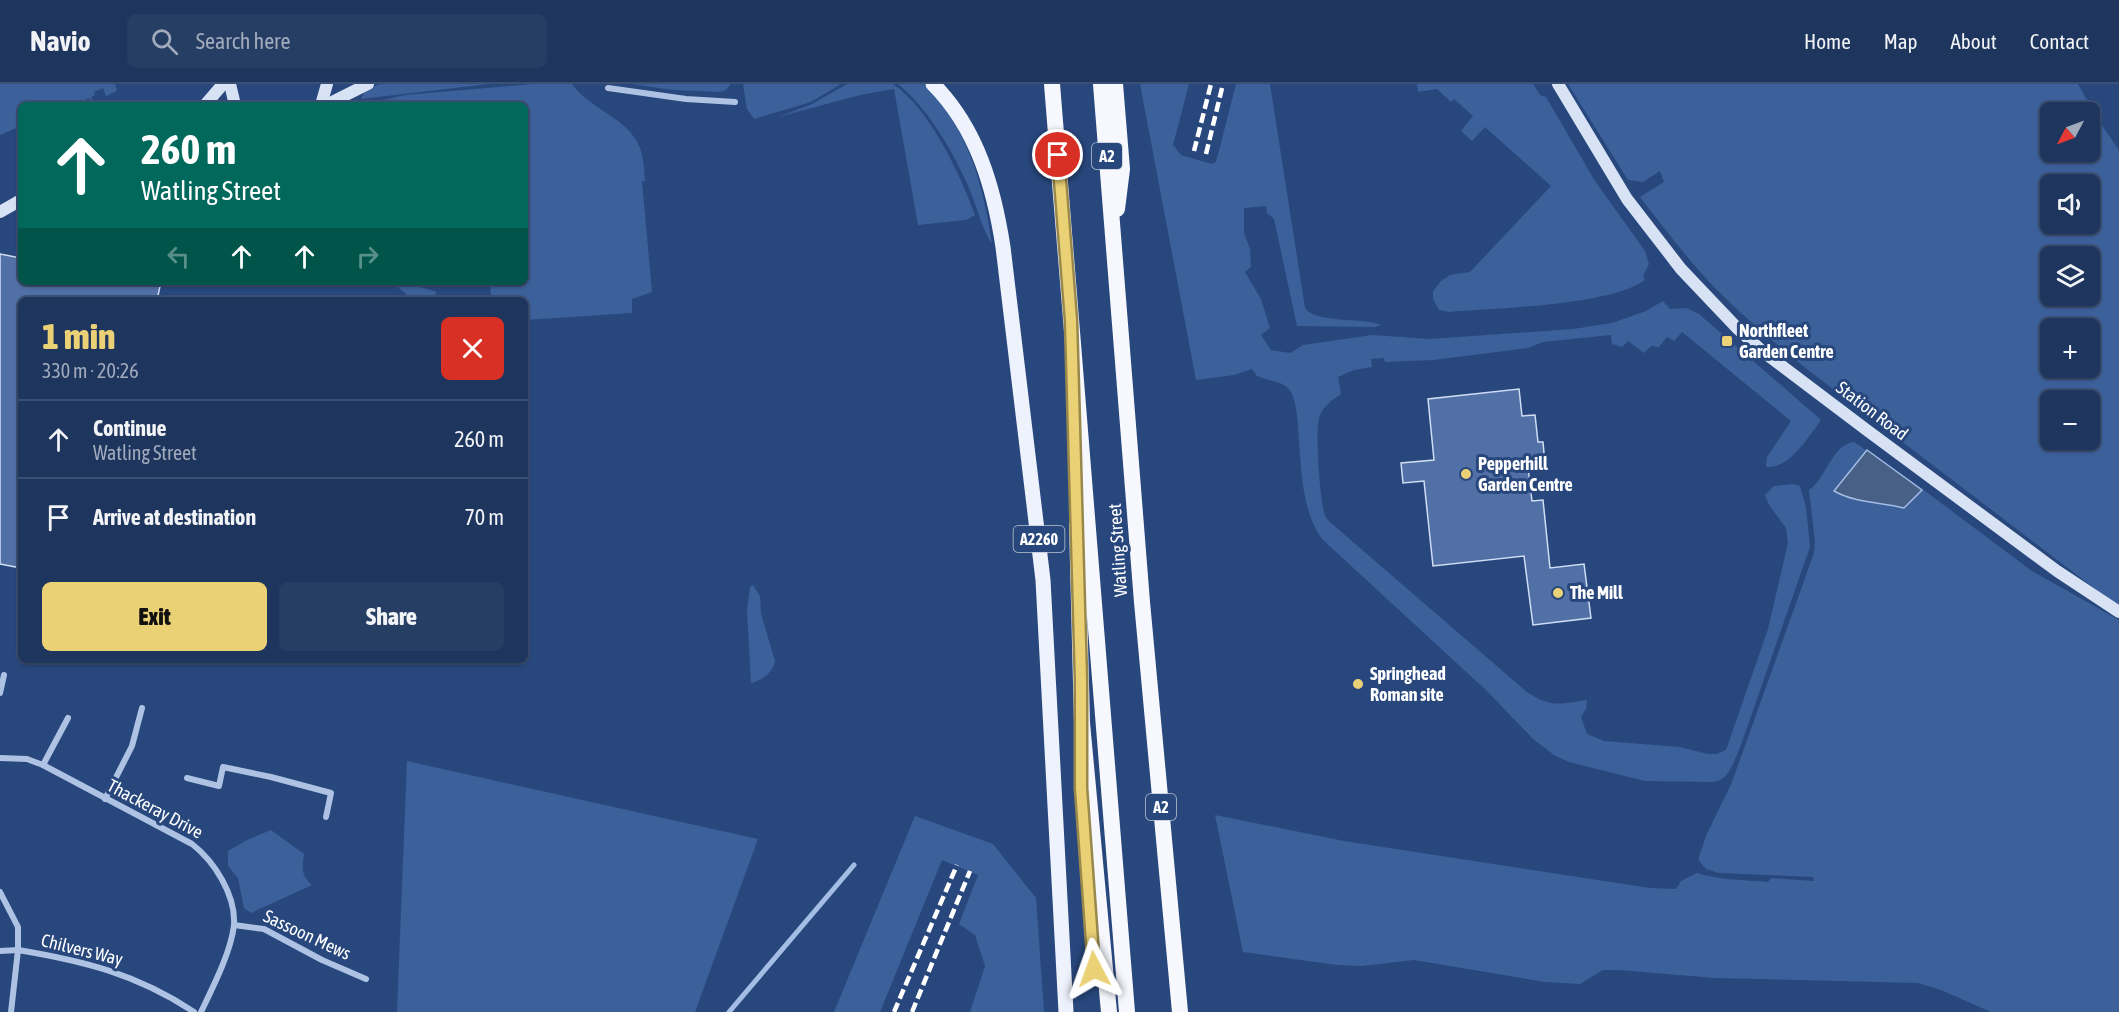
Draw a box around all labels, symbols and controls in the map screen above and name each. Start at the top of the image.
search box [127,14,547,68]
text: Navio [30,25,91,57]
icon: search [148,25,181,58]
text: Search here [196,28,291,54]
text: Home [1804,29,1851,53]
text: Map [1884,29,1918,53]
text: About [1951,29,1997,53]
text: Contact [2030,29,2089,53]
north arrow [2040,102,2100,162]
map controls [2040,102,2100,450]
text: 260 m [141,125,236,173]
icon: ahead [42,126,120,204]
pin [1032,129,1083,180]
icon: arrive [1041,138,1074,171]
road number: A2 [1092,143,1122,169]
button: sound [2040,174,2100,234]
text: Watling Street [141,175,281,206]
icon: left [162,240,195,273]
icon: ahead [225,240,258,273]
icon: ahead [288,240,321,273]
icon: right [351,240,384,273]
button: layers [2040,246,2100,306]
text: 1 min [42,315,116,357]
button: close [441,317,504,380]
button: + [2040,318,2100,378]
place label: Northfleet Garden Centre [1739,320,1834,362]
marker: Northfleet Garden Centre [1720,334,1734,348]
text: 330 m · 20:26 [42,359,139,382]
street label: Station Road [1832,377,1912,444]
button: − [2040,390,2100,450]
text: Continue [93,415,167,441]
icon: ahead [42,423,75,456]
text: 260 m [454,426,504,452]
text: Watling Street [93,441,197,464]
place label: Pepperhill Garden Centre [1478,453,1573,495]
marker: Pepperhill Garden Centre [1459,467,1473,481]
icon: arrive [42,501,75,534]
street label: Watling Street [1104,503,1131,597]
text: Arrive at destination [93,504,256,530]
text: 70 m [464,504,504,530]
road number: A2260 [1014,526,1064,552]
button: Exit [42,582,267,651]
button: Share [279,582,504,651]
place label: The Mill [1570,582,1623,603]
marker: The Mill [1551,586,1565,600]
place label: Springhead Roman site [1370,663,1446,705]
marker: Springhead Roman site [1351,677,1365,691]
street label: Thackeray Drive [104,775,207,843]
road number: A2 [1146,794,1176,820]
street label: Sassoon Mews [260,905,354,964]
street label: Chilvers Way [39,929,125,970]
position arrow [1062,937,1126,1001]

